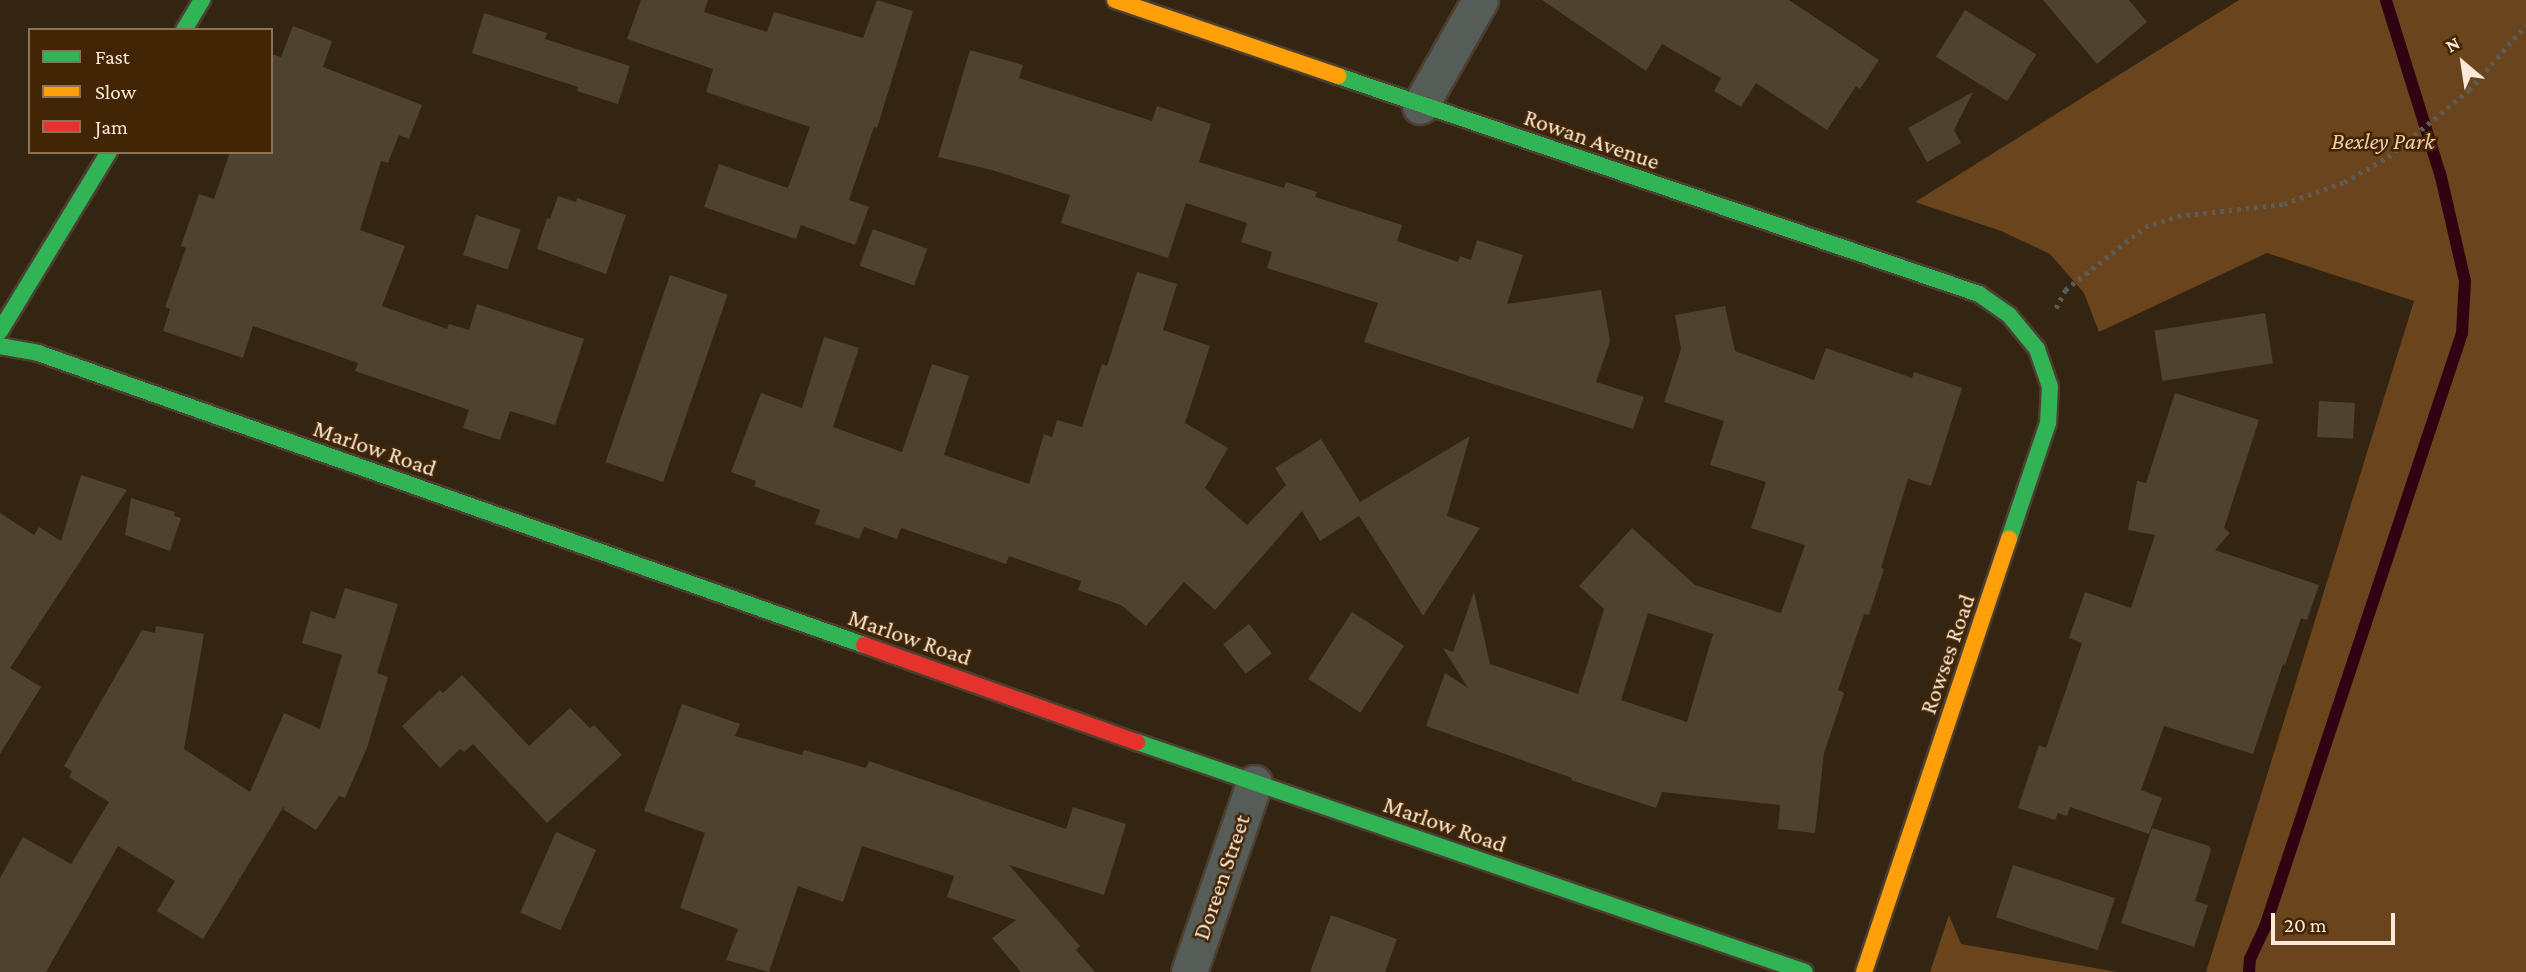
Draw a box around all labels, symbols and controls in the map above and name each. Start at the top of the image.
legend [28,28,273,154]
north arrow [2428,28,2498,98]
text: N [2442,32,2463,57]
text: Fast [95,45,130,69]
text: Slow [95,80,136,104]
street label: Rowan Avenue [1520,102,1664,176]
text: Jam [95,115,128,139]
park label: Bexley Park [2331,127,2435,155]
street label: Marlow Road [310,413,440,483]
street label: Rowses Road [1913,590,1981,718]
street label: Marlow Road [845,602,975,672]
street label: Marlow Road [1380,789,1510,859]
street label: Doreen Street [1186,811,1256,943]
scale bar [2274,898,2398,942]
text: 20 m [2284,913,2327,937]

